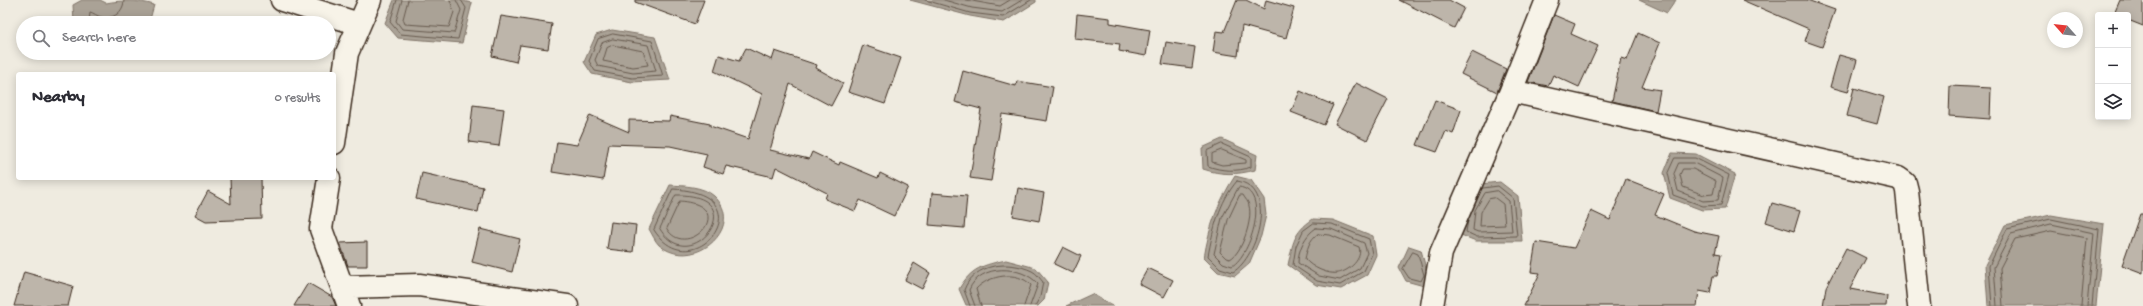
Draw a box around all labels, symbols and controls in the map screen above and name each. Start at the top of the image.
north arrow [2047,12,2083,48]
map controls [2095,12,2131,120]
button: + [2095,12,2131,48]
search box [16,16,336,60]
icon: search [30,27,52,49]
text: Search here [62,29,136,47]
button: − [2095,48,2131,84]
button: layers [2095,84,2131,120]
text: Nearby [32,88,85,108]
text: 0 results [274,91,320,106]

